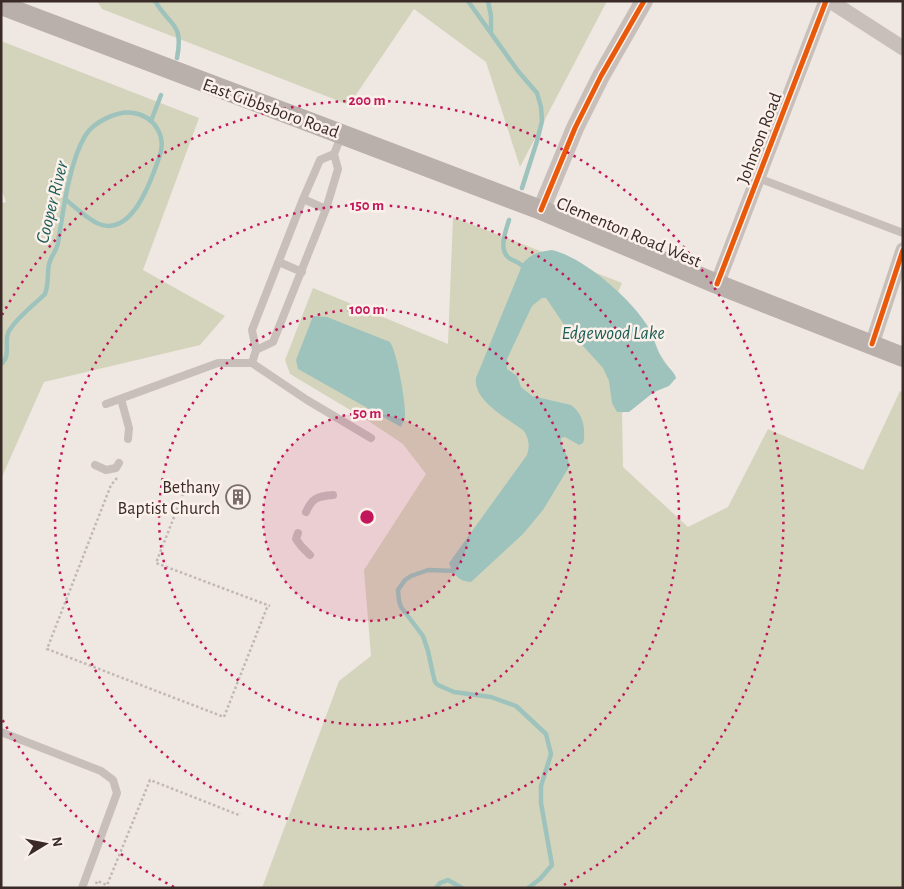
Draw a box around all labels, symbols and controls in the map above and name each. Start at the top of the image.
street label: East Gibbsboro Road [200,76,341,142]
street label: Johnson Road [734,90,786,186]
text: 200 m [348,93,386,108]
water label: Cooper River [33,158,72,245]
street label: Clementon Road West [554,194,704,272]
text: 150 m [350,198,384,213]
text: 100 m [349,302,385,317]
water label: Edgewood Lake [561,324,665,343]
text: 50 m [353,406,381,421]
place label: Bethany Baptist Church [118,479,220,518]
building icon: Bethany Baptist Church [225,484,251,510]
centre of rings [358,508,376,526]
north arrow [20,819,70,869]
text: N [49,836,65,848]

